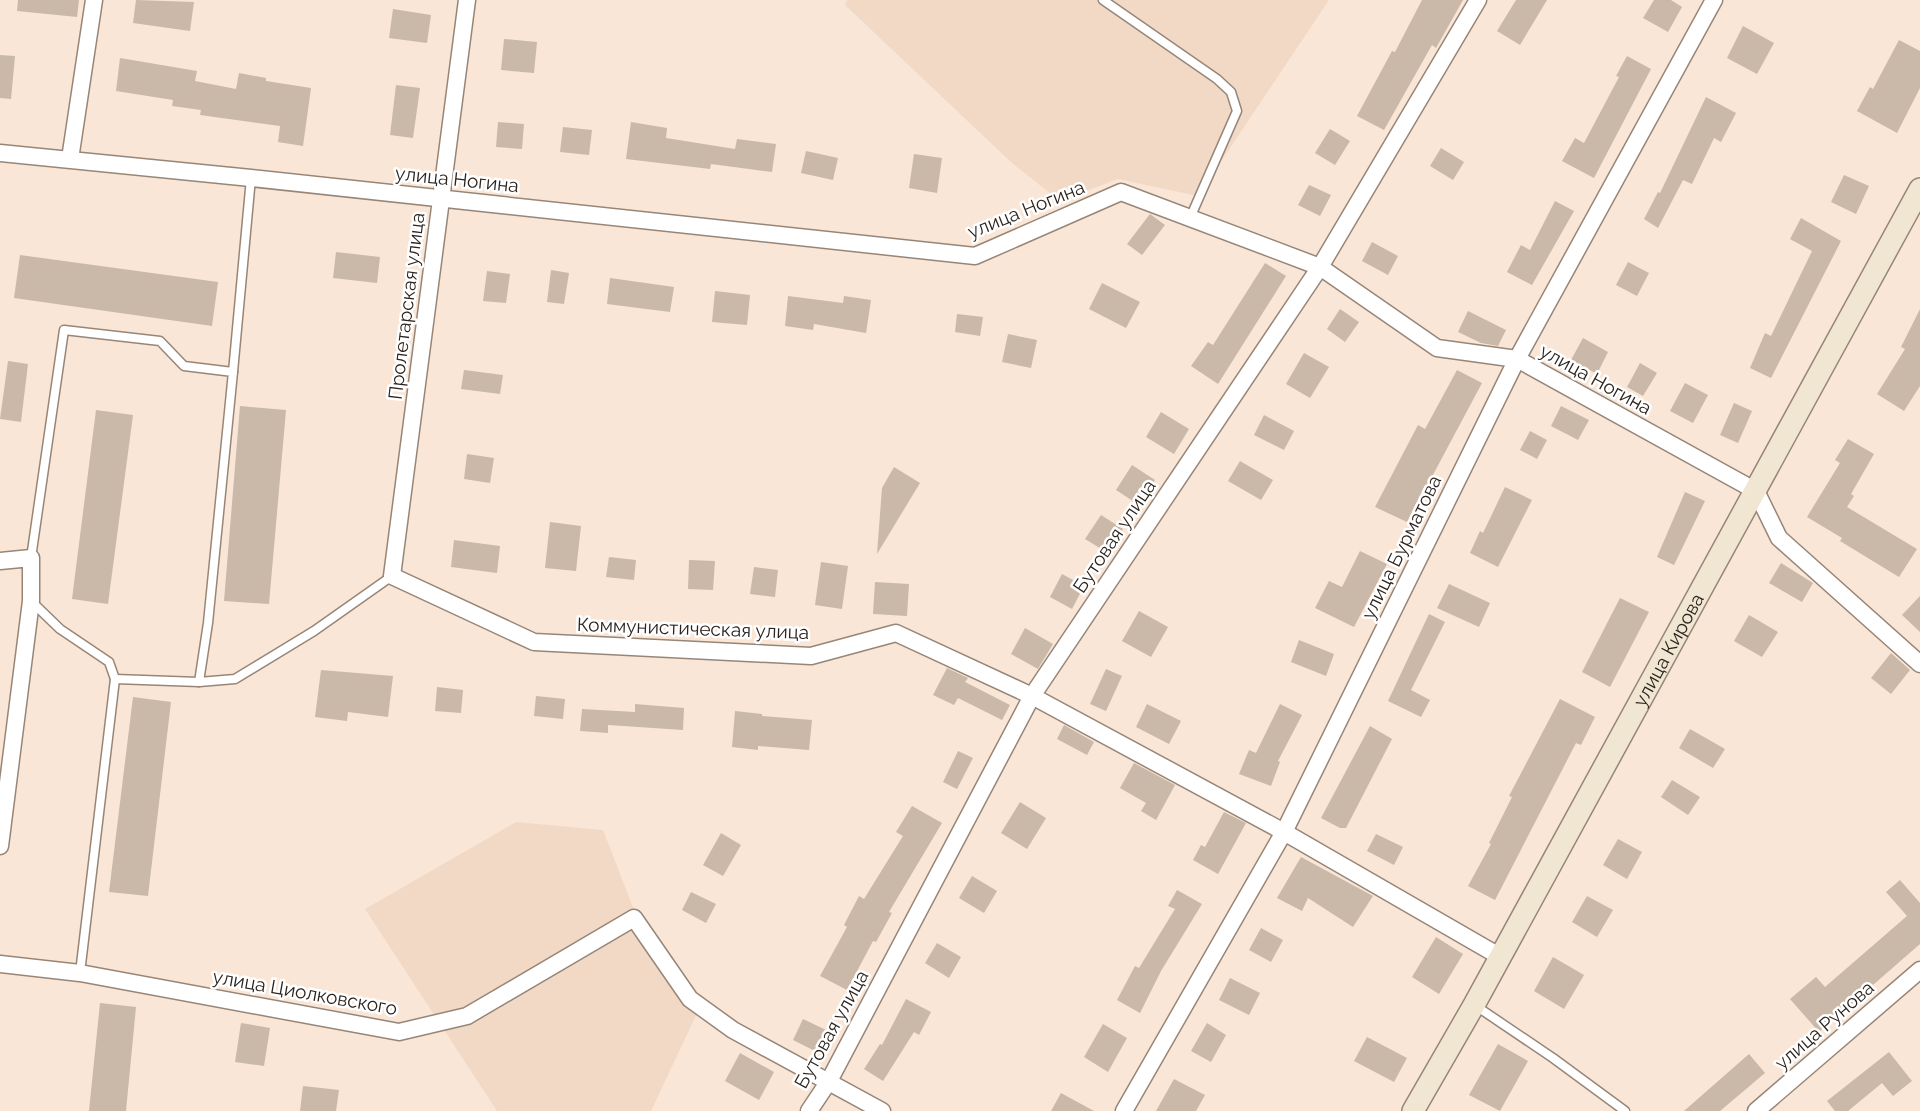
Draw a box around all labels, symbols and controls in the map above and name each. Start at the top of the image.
street label: улица Ногина [394,162,520,196]
street label: улица Ногина [964,176,1088,242]
street label: Пролетарская улица [384,211,428,401]
street label: улица Ногина [1536,339,1656,419]
street label: улица Бурматова [1357,471,1445,623]
street label: Бутовая улица [1068,475,1160,597]
street label: улица Кирова [1628,590,1708,710]
street label: Коммунистическая улица [577,613,809,643]
street label: улица Циолковского [211,965,399,1019]
street label: Бутовая улица [790,966,872,1092]
street label: улица Рунова [1770,976,1878,1074]

